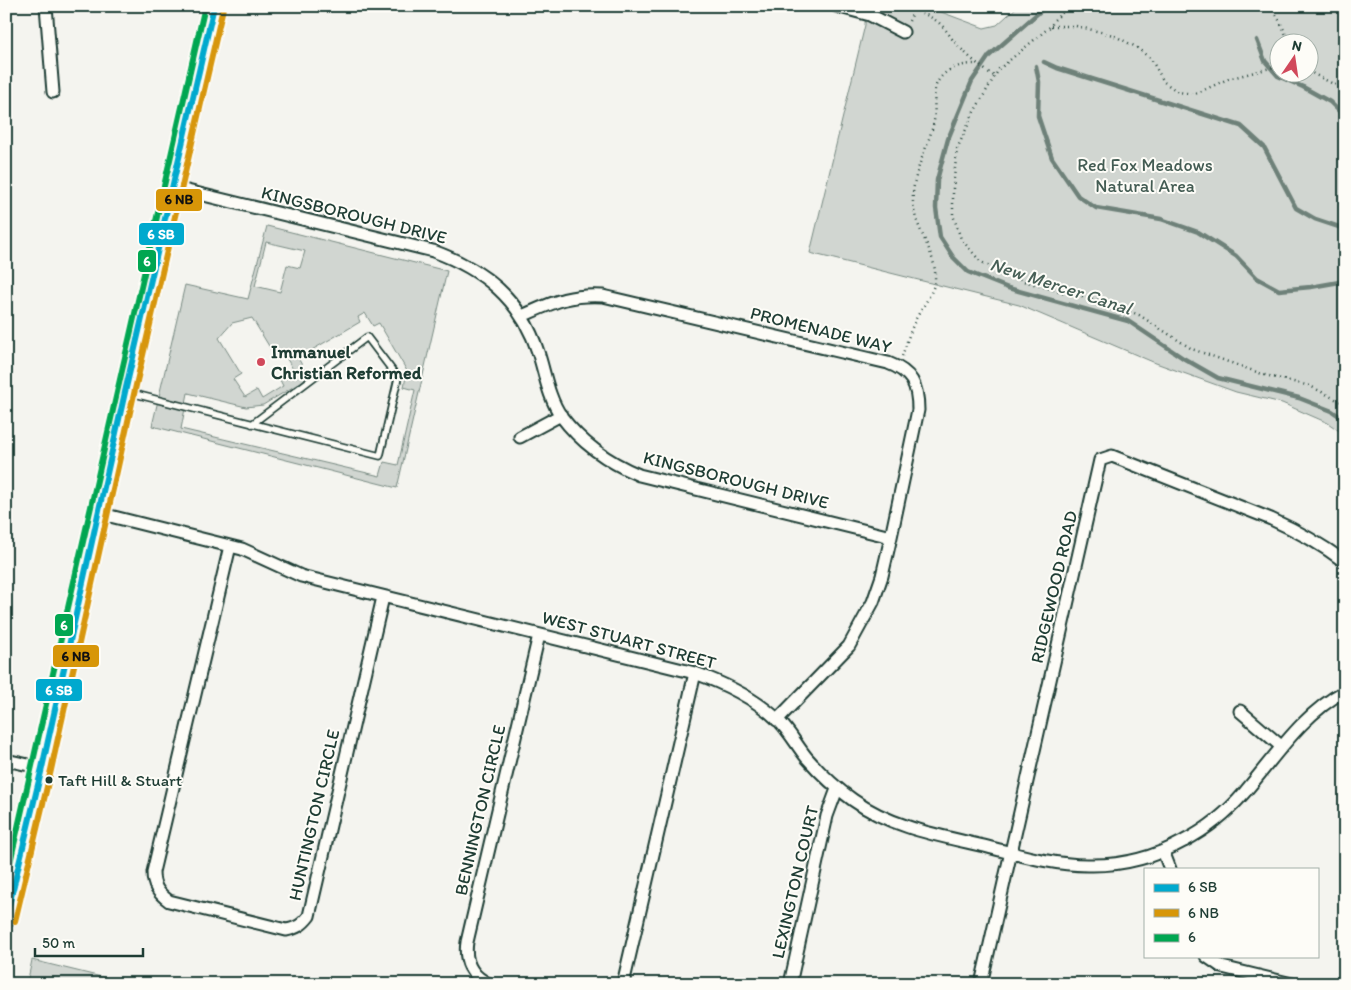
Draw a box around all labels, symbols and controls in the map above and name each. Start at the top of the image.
north arrow [1268,32,1318,82]
text: N [1290,36,1303,55]
park label: Red Fox Meadows Natural Area [1077,154,1213,197]
street label: KINGSBOROUGH DRIVE [259,181,449,249]
line badge: 6 NB [155,188,203,212]
text: 6 NB [165,191,194,208]
line badge: 6 SB [138,222,185,246]
text: 6 SB [147,226,175,243]
line badge: 6 [137,249,157,273]
water label: New Mercer Canal [987,252,1136,320]
text: 6 [143,253,151,270]
street label: PROMENADE WAY [748,302,895,358]
place label: Immanuel Christian Reformed [271,341,422,384]
marker: Immanuel Christian Reformed [255,356,267,368]
street label: KINGSBOROUGH DRIVE [641,446,831,514]
street label: RIDGEWOOD ROAD [1026,509,1082,665]
street label: WEST STUART STREET [539,606,719,674]
line badge: 6 [54,613,74,637]
text: 6 [60,617,68,634]
line badge: 6 NB [52,644,100,668]
text: 6 NB [62,648,91,665]
line badge: 6 SB [35,678,83,702]
text: 6 SB [45,682,73,699]
street label: BENNINGTON CIRCLE [450,722,510,898]
street label: HUNTINGTON CIRCLE [284,727,344,903]
place label: Taft Hill & Stuart [58,770,183,790]
marker: Taft Hill & Stuart [44,775,54,785]
street label: LEXINGTON COURT [767,803,823,961]
legend [1144,868,1318,958]
text: 6 SB [1188,878,1217,896]
text: 6 NB [1188,904,1219,922]
scale bar [35,925,142,957]
text: 6 [1188,928,1196,946]
text: 50 m [42,934,75,952]

